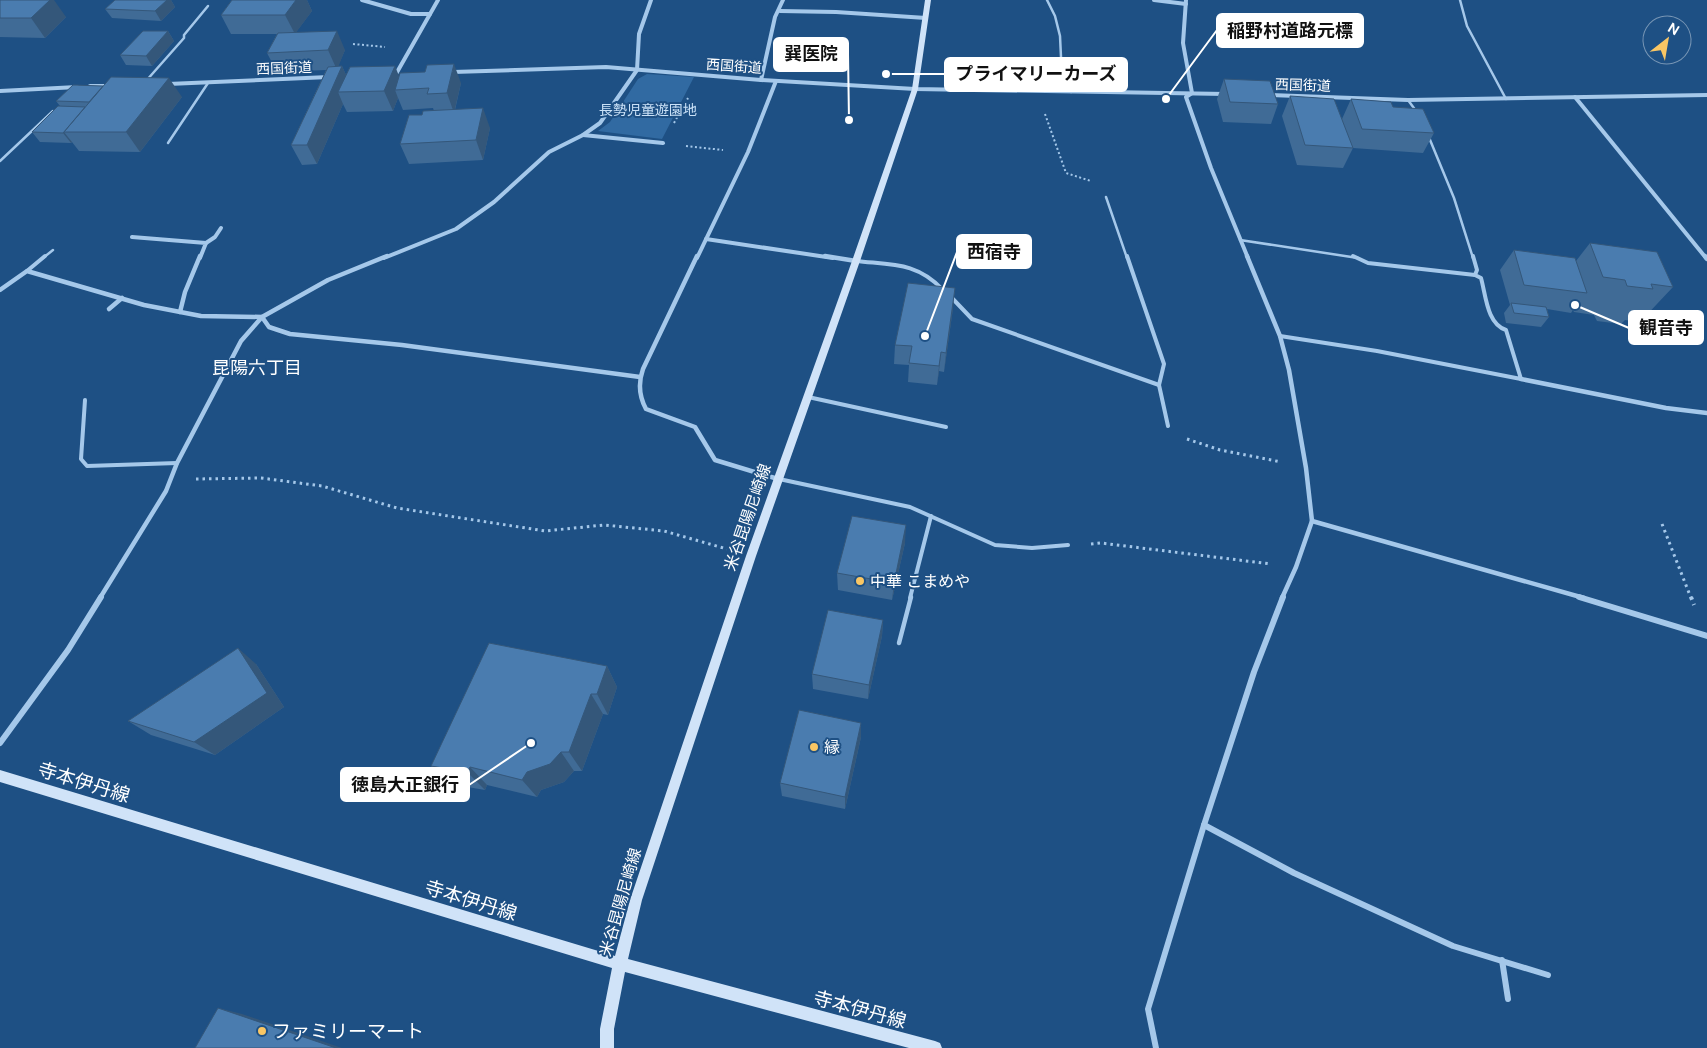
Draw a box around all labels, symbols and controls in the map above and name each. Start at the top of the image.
callout: 稲野村道路元標 [1217,14,1363,47]
north arrow [1642,15,1692,65]
text: 稲野村道路元標 [1227,19,1353,43]
text: N [1665,19,1683,39]
callout: 巽医院 [774,38,848,71]
text: 巽医院 [784,42,838,66]
street label: 西国街道 [705,55,763,77]
street label: 西国街道 [256,58,312,78]
callout: プライマリーカーズ [945,58,1127,91]
text: プライマリーカーズ [955,62,1117,86]
street label: 西国街道 [1275,75,1331,95]
park label: 長勢児童遊園地 [599,101,697,119]
callout: 西宿寺 [957,235,1031,268]
text: 西宿寺 [967,240,1021,264]
callout: 観音寺 [1629,311,1703,344]
text: 観音寺 [1639,316,1693,340]
district label: 昆陽六丁目 [212,356,302,380]
street label: 米谷昆陽尼崎線 [719,461,776,574]
place label: 中華 こまめや [870,571,970,592]
marker: 中華 こまめや [854,575,866,587]
place label: 縁 [824,737,840,758]
marker: 縁 [808,741,820,753]
street label: 寺本伊丹線 [35,757,133,808]
callout: 徳島大正銀行 [341,768,469,801]
text: 徳島大正銀行 [351,773,459,797]
street label: 米谷昆陽尼崎線 [595,845,646,959]
street label: 寺本伊丹線 [422,875,520,926]
street label: 寺本伊丹線 [811,985,909,1034]
place label: ファミリーマート [272,1019,424,1044]
marker: ファミリーマート [256,1025,268,1037]

